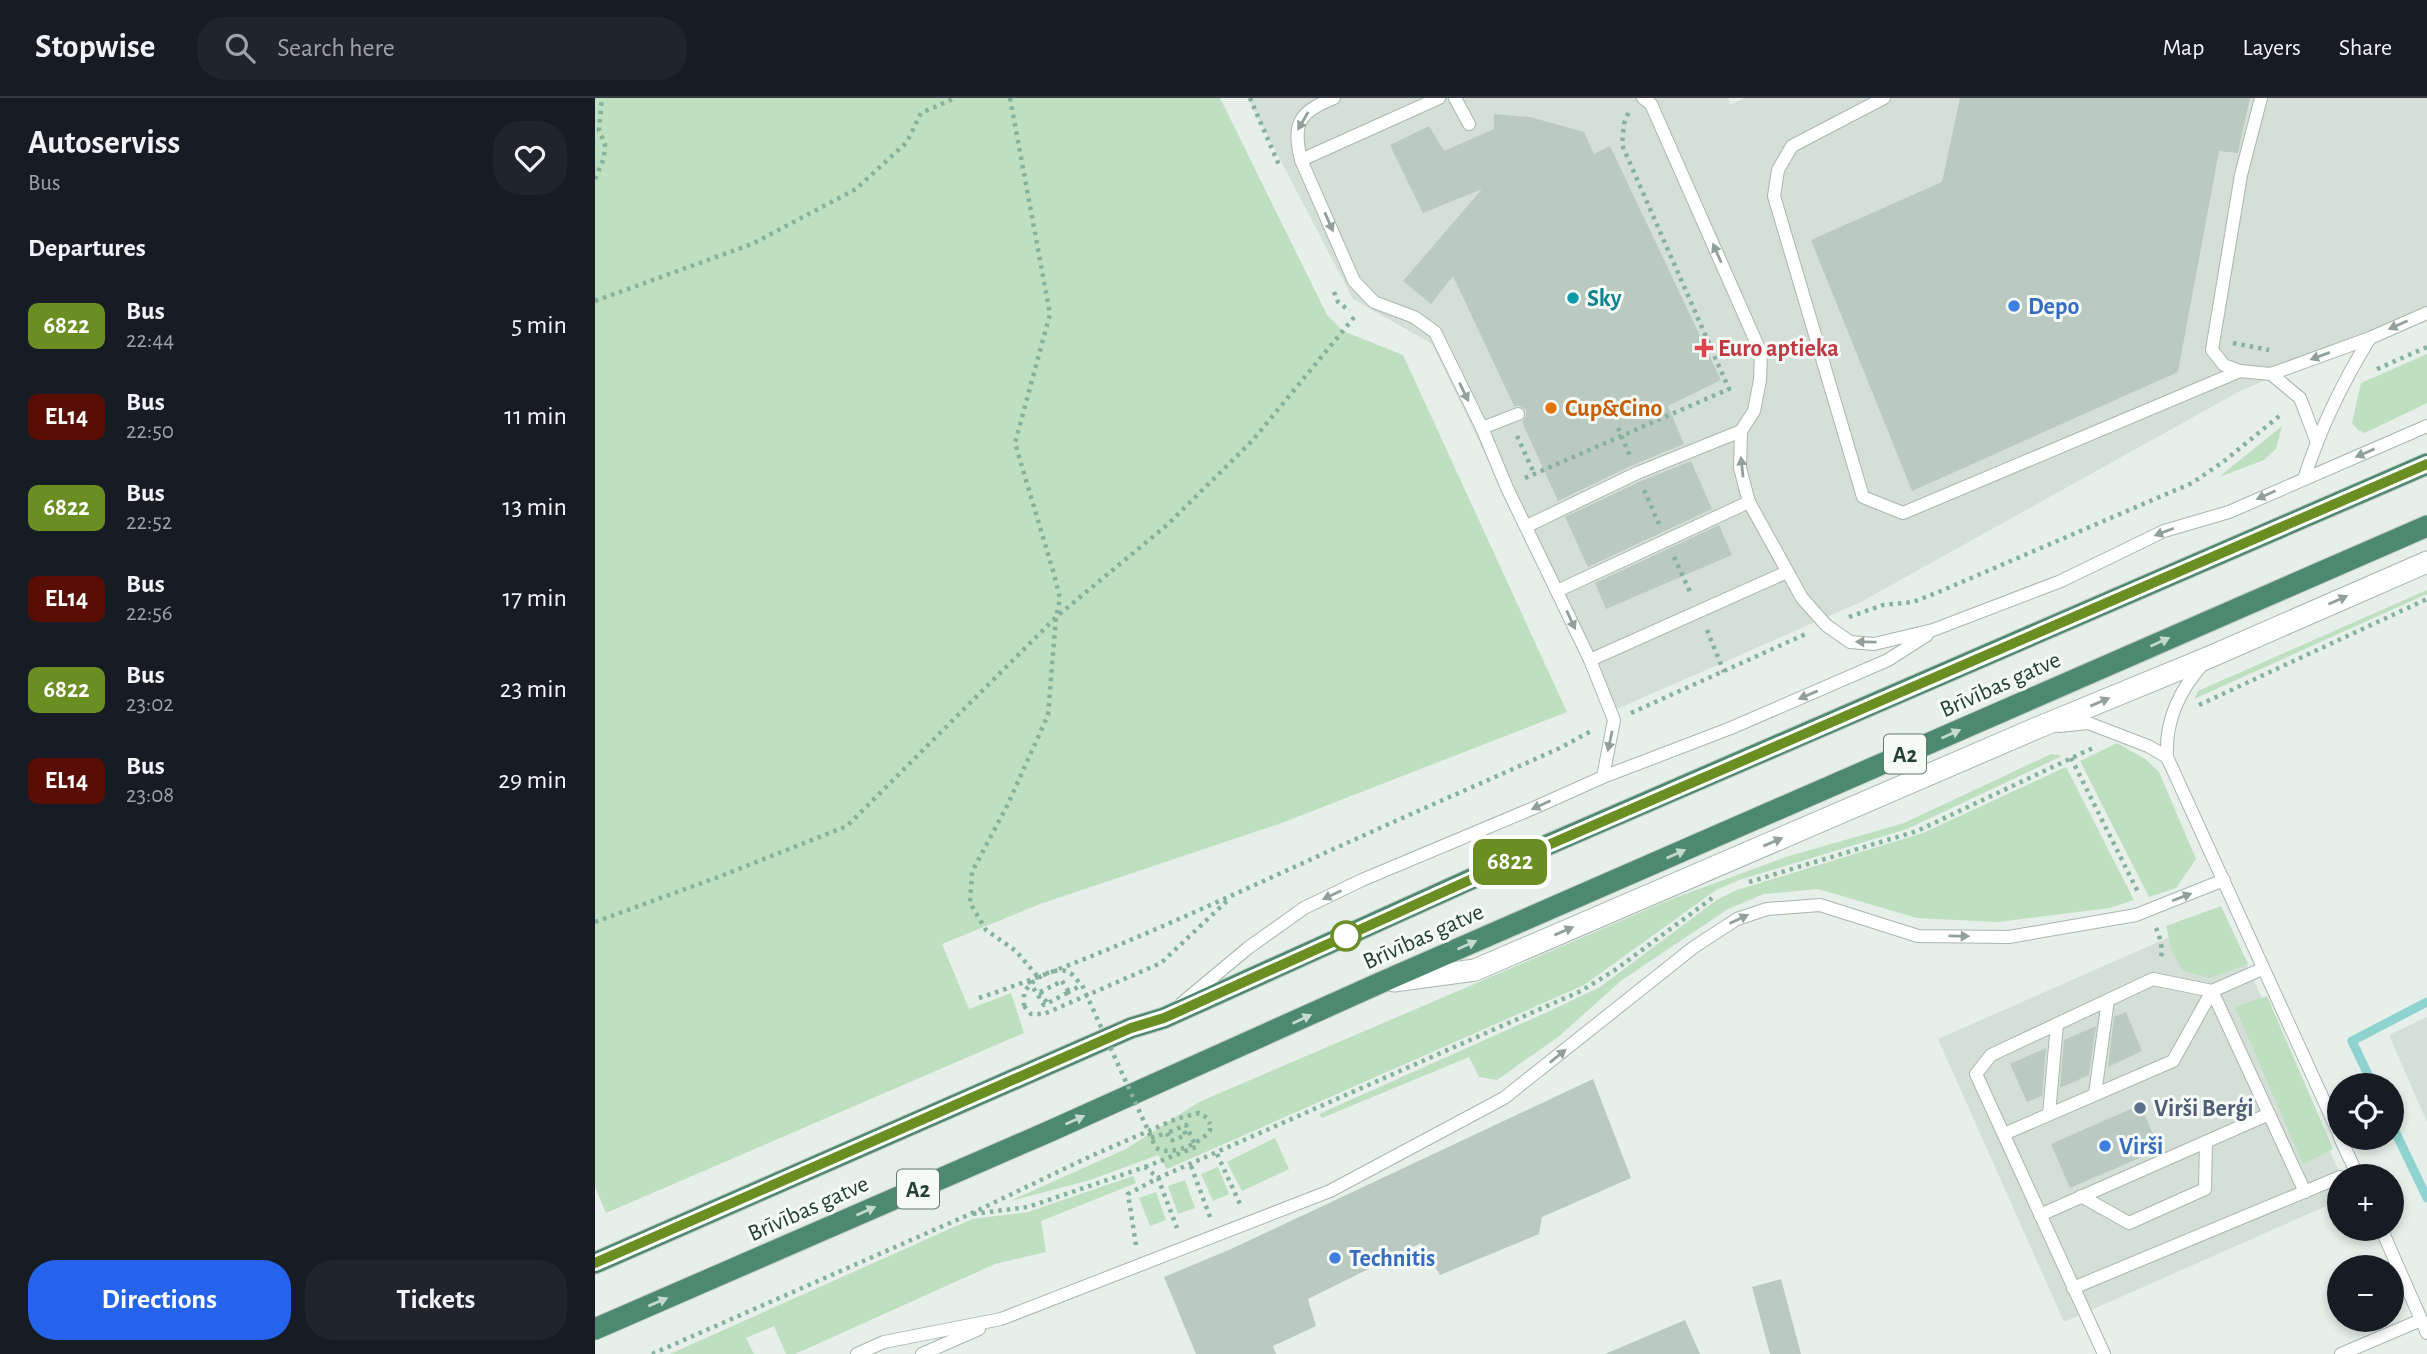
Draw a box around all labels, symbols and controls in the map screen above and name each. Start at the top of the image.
search box [197,17,687,80]
icon: search [221,29,259,67]
text: Stopwise [35,31,155,64]
text: Search here [277,35,395,61]
text: Map [2162,36,2204,60]
text: Layers [2242,36,2301,60]
text: Share [2339,36,2392,60]
one-way arrow [1297,112,1309,131]
button: heart [493,121,567,195]
text: Autoserviss [28,127,180,160]
text: Bus [28,172,61,195]
one-way arrow [1323,212,1334,233]
text: Departures [28,235,146,261]
one-way arrow [1711,243,1723,263]
place label: Sky [1587,287,1622,311]
marker: Sky [1565,290,1581,306]
place label: Depo [2028,295,2079,319]
text: Bus [126,298,165,324]
marker: Depo [2006,298,2022,314]
text: 5 min [511,312,567,338]
text: 6822 [43,314,90,338]
one-way arrow [2388,319,2408,331]
text: 22:44 [126,329,174,352]
place label: Euro aptieka [1718,337,1839,361]
marker: Euro aptieka [1696,340,1712,356]
one-way arrow [2310,351,2331,362]
one-way arrow [1458,382,1470,402]
text: Bus [126,389,165,415]
place label: Cup&Cino [1565,397,1663,421]
marker: Cup&Cino [1543,400,1559,416]
text: 11 min [504,403,567,429]
text: EL14 [45,405,88,429]
text: 22:50 [126,420,174,443]
one-way arrow [2354,447,2375,458]
one-way arrow [1736,456,1747,478]
text: Bus [126,480,165,506]
one-way arrow [2255,490,2276,501]
text: 13 min [503,494,567,520]
text: 6822 [43,496,90,520]
text: 22:52 [126,511,172,534]
one-way arrow [2153,527,2174,538]
text: Bus [126,571,165,597]
text: 17 min [502,585,567,611]
text: EL14 [45,587,88,611]
one-way arrow [2328,594,2349,605]
text: 22:56 [126,602,173,625]
one-way arrow [1565,610,1577,630]
one-way arrow [1855,637,1877,648]
one-way arrow [2150,637,2171,648]
street label: Brīvības gatve [1936,648,2064,722]
text: Bus [126,662,165,688]
text: 23 min [500,676,567,702]
text: 6822 [43,678,90,702]
one-way arrow [1797,690,1818,701]
text: 23:02 [126,693,174,716]
one-way arrow [2090,696,2111,707]
one-way arrow [1941,728,1962,739]
one-way arrow [1605,730,1616,752]
road number: A2 [1884,734,1926,774]
text: Bus [126,753,165,779]
text: 29 min [498,767,567,793]
text: EL14 [45,769,88,793]
text: 23:08 [126,784,174,807]
one-way arrow [1531,799,1551,811]
one-way arrow [1763,836,1784,847]
line badge: 6822 [1461,839,1559,885]
one-way arrow [1665,848,1686,859]
text: 6822 [1487,850,1533,874]
one-way arrow [1322,889,1342,900]
one-way arrow [2171,891,2192,902]
street label: Brīvības gatve [1359,900,1487,974]
one-way arrow [1729,914,1749,925]
unlabelled marker [1331,921,1361,951]
one-way arrow [1554,926,1575,937]
one-way arrow [1949,930,1971,942]
one-way arrow [1457,939,1477,951]
one-way arrow [1292,1013,1312,1024]
one-way arrow [1548,1048,1566,1063]
map controls [2327,1073,2404,1332]
button: locate [2327,1073,2404,1150]
place label: Virši Berģi [2154,1096,2253,1121]
marker: Virši Berģi [2132,1100,2148,1116]
one-way arrow [1064,1114,1085,1125]
place label: Virši [2119,1135,2163,1159]
marker: Virši [2097,1138,2113,1154]
button: + [2327,1164,2404,1241]
road number: A2 [897,1170,939,1208]
street label: Brīvības gatve [744,1172,872,1246]
one-way arrow [856,1205,876,1217]
place label: Technitis [1349,1247,1435,1271]
marker: Technitis [1327,1250,1343,1266]
button: − [2327,1255,2404,1332]
button: Directions [28,1260,291,1340]
button: Tickets [305,1260,567,1340]
one-way arrow [647,1296,668,1307]

